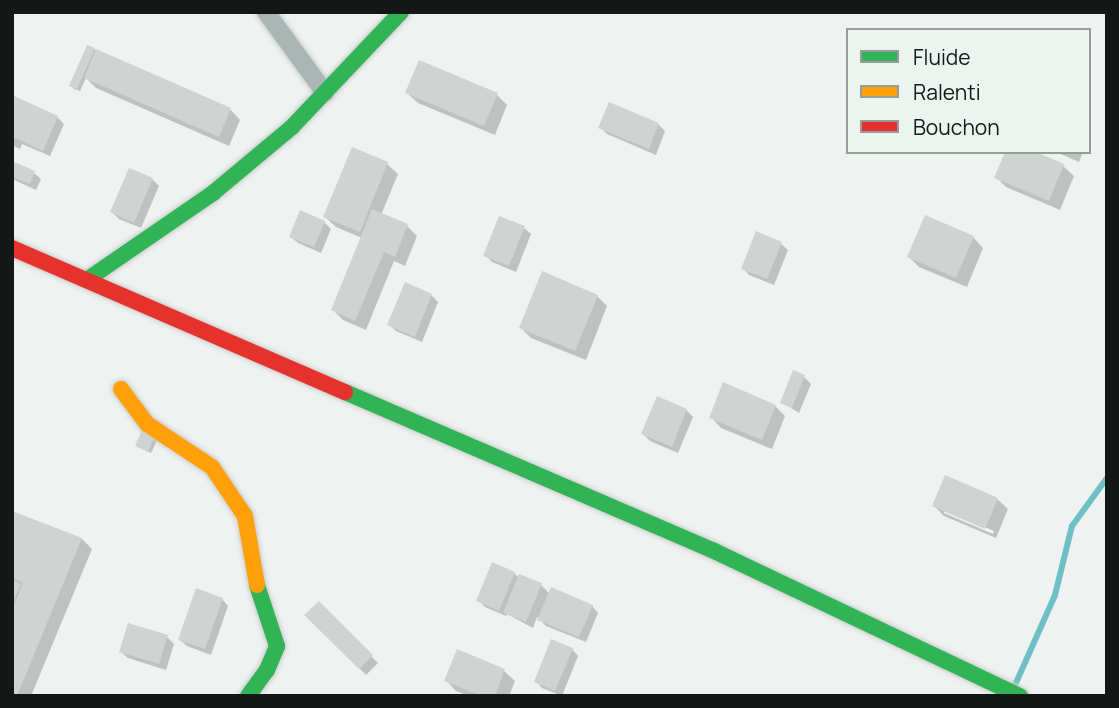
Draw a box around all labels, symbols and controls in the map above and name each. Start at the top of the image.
legend [846,28,1091,154]
text: Fluide [913,43,971,71]
text: Ralenti [913,78,981,106]
text: Bouchon [913,113,1000,141]

